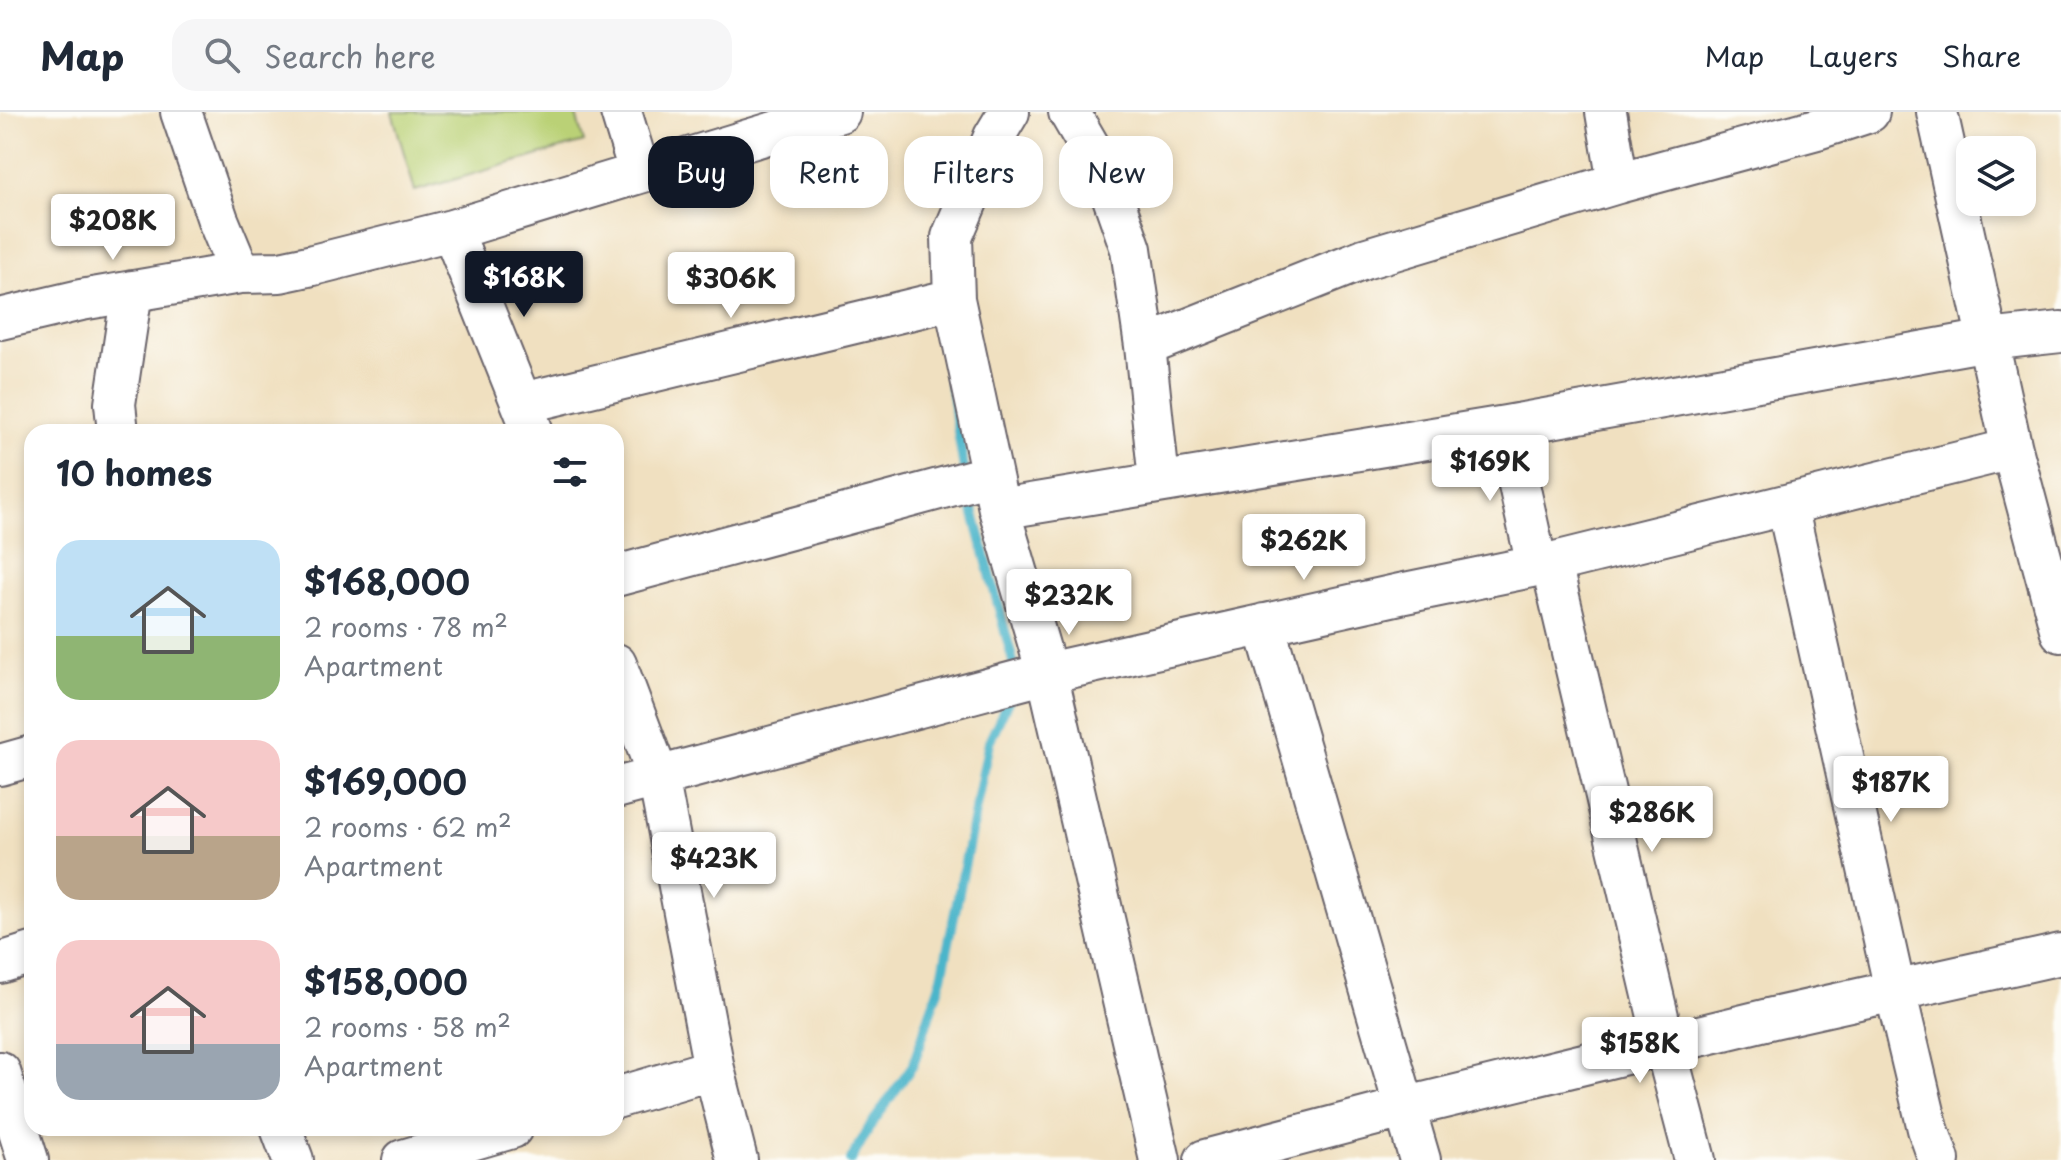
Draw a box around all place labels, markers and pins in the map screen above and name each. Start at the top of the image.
pin: $208K [57,194,169,262]
pin: $168K [468,251,580,319]
pin: $306K [675,252,787,320]
pin: $169K [1434,435,1546,503]
pin: $262K [1248,514,1360,582]
pin: $232K [1013,569,1125,637]
pin: $187K [1835,756,1947,824]
pin: $286K [1596,786,1708,854]
pin: $423K [658,832,770,900]
pin: $158K [1584,1017,1696,1085]

